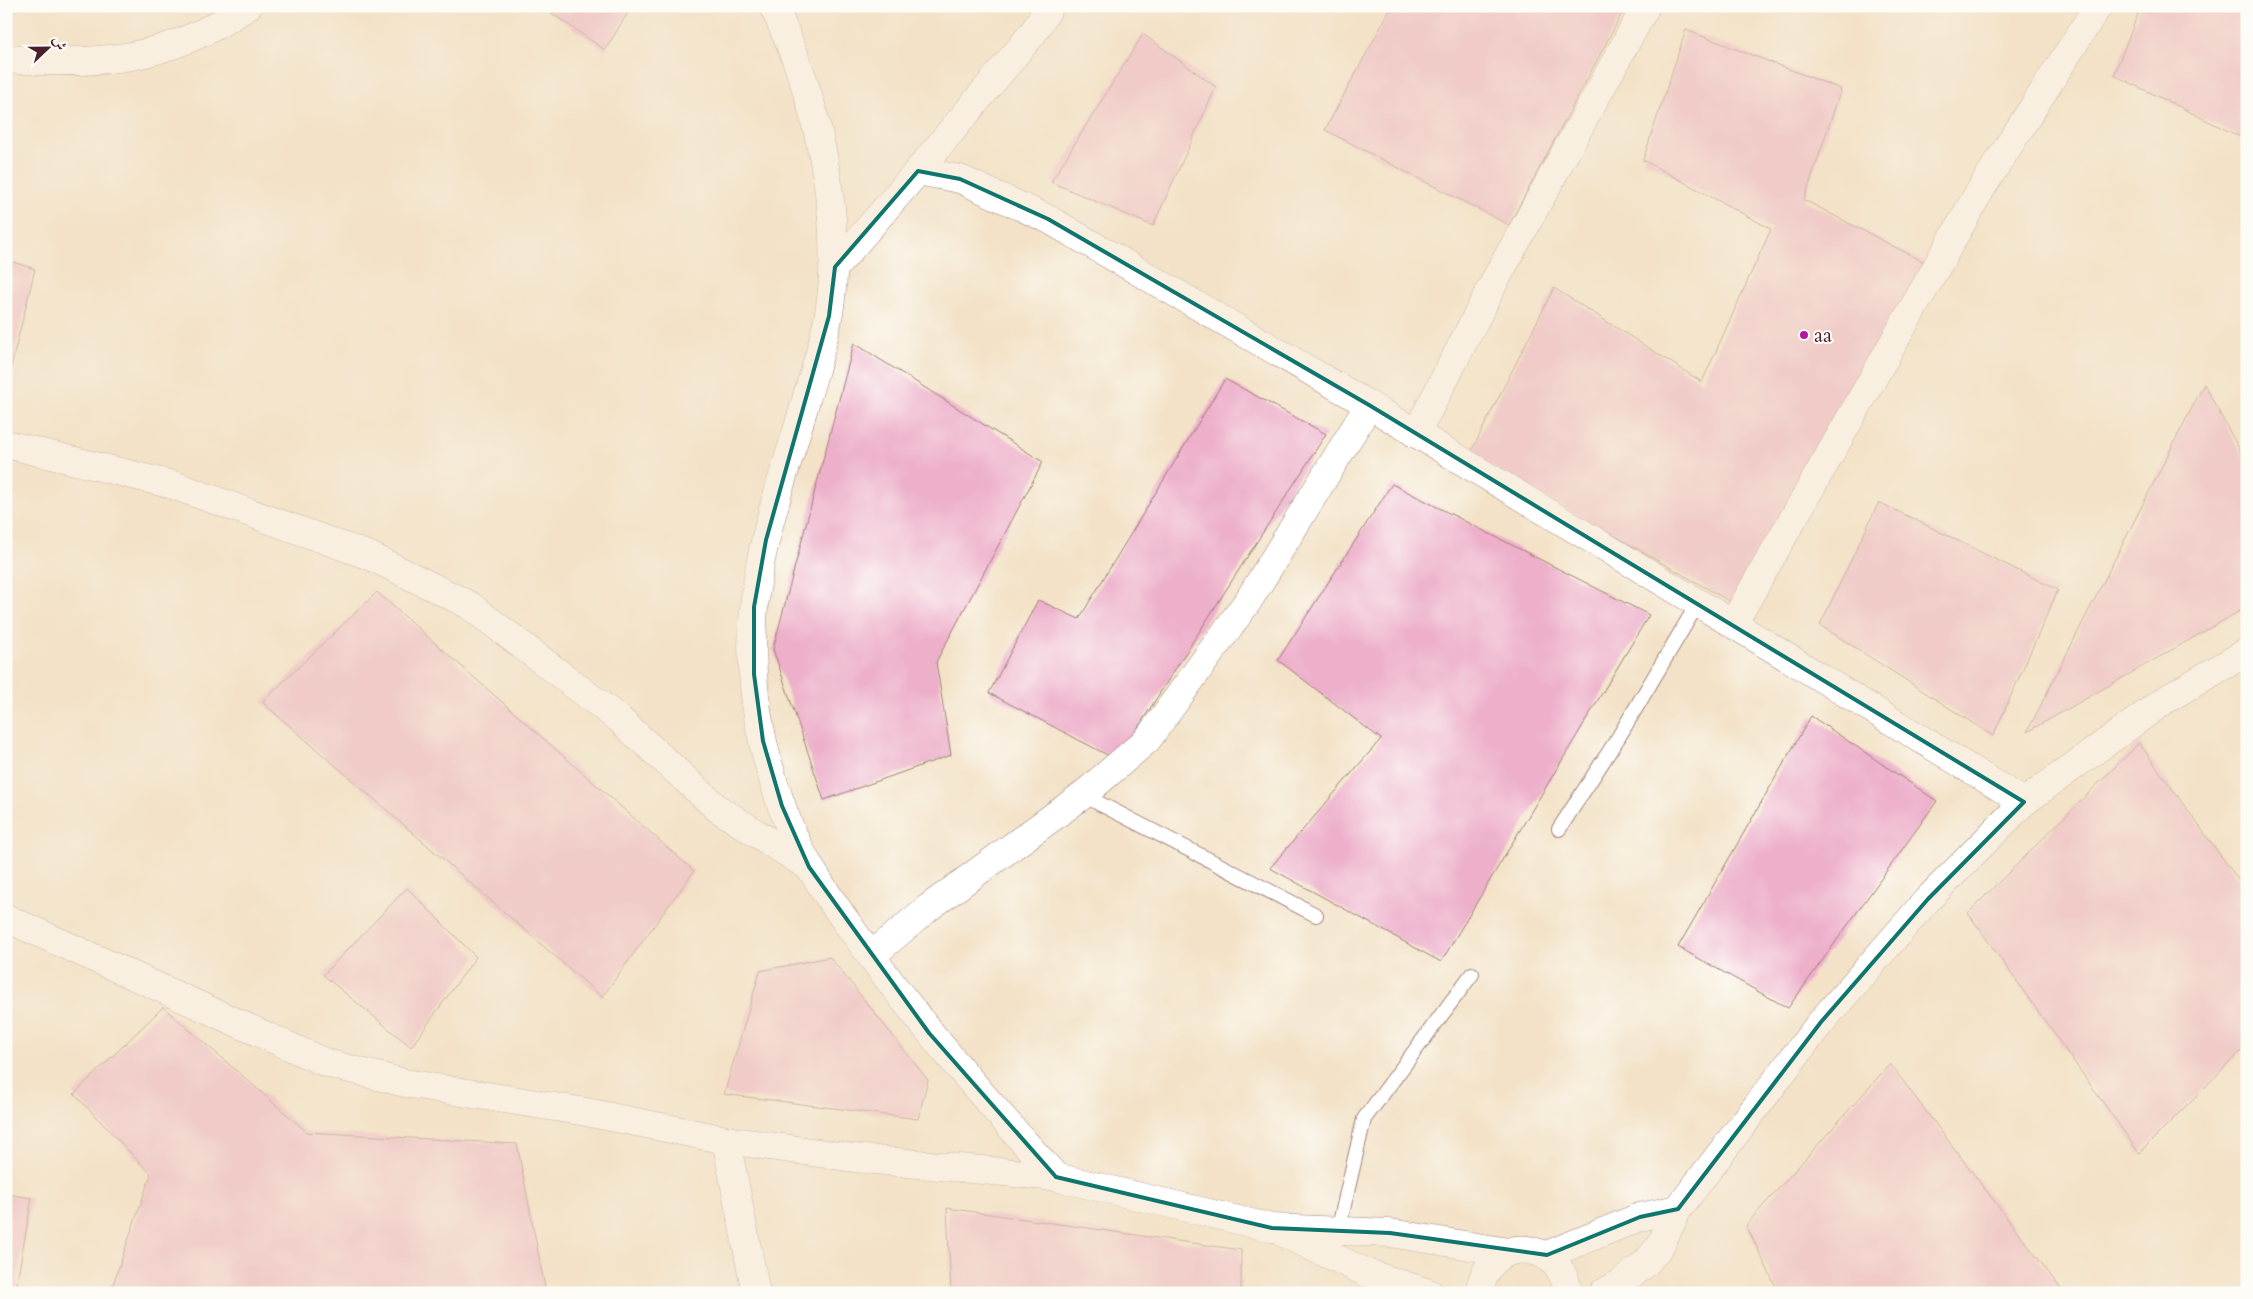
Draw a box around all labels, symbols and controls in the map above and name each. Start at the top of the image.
north arrow [22,22,72,72]
text: ش [48,33,71,53]
place label: aa [1814,321,1832,350]
marker: aa [1798,329,1810,341]

